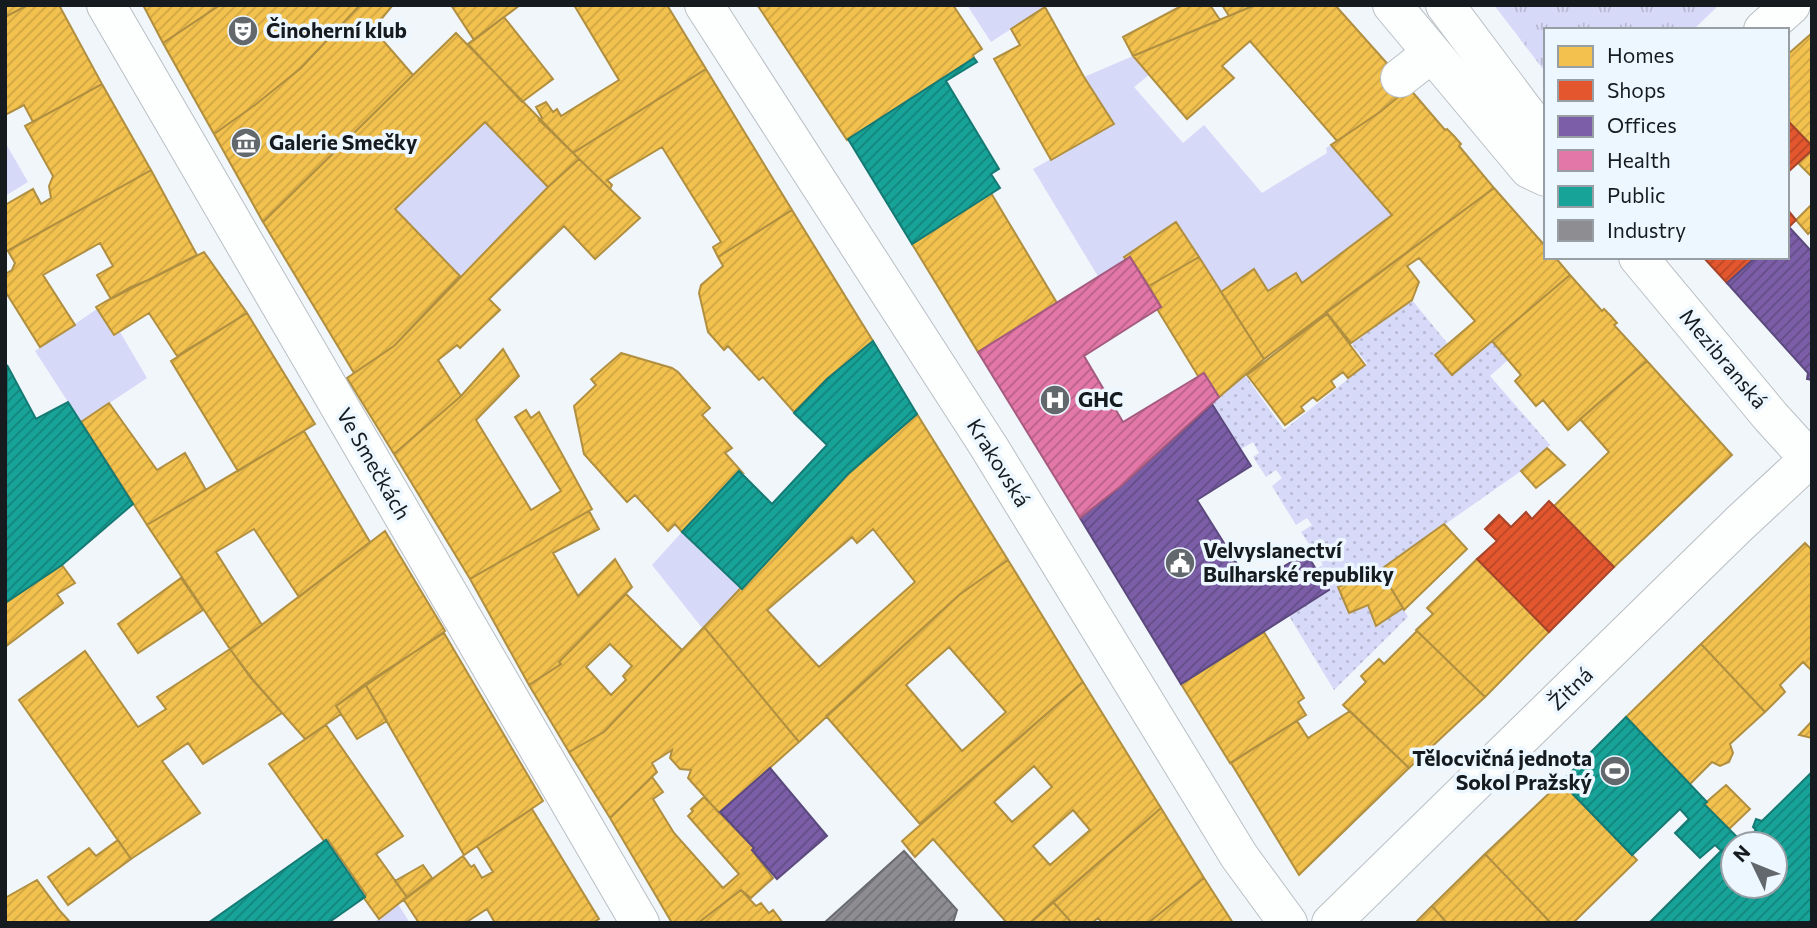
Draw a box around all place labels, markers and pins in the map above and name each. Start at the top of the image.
theatre icon: Činoherní klub [226,14,260,48]
place label: Činoherní klub [266,17,407,42]
museum icon: Galerie Smečky [229,126,263,160]
place label: Galerie Smečky [269,129,418,154]
hospital icon: GHC [1038,383,1072,417]
place label: GHC [1078,386,1123,411]
place label: Velvyslanectví Bulharské republiky [1203,537,1394,586]
public building icon: Velvyslanectví Bulharské republiky [1163,546,1197,580]
place label: Tělocvičná jednota Sokol Pražský [1412,745,1592,794]
sports icon: Tělocvičná jednota Sokol Pražský [1598,754,1632,788]

